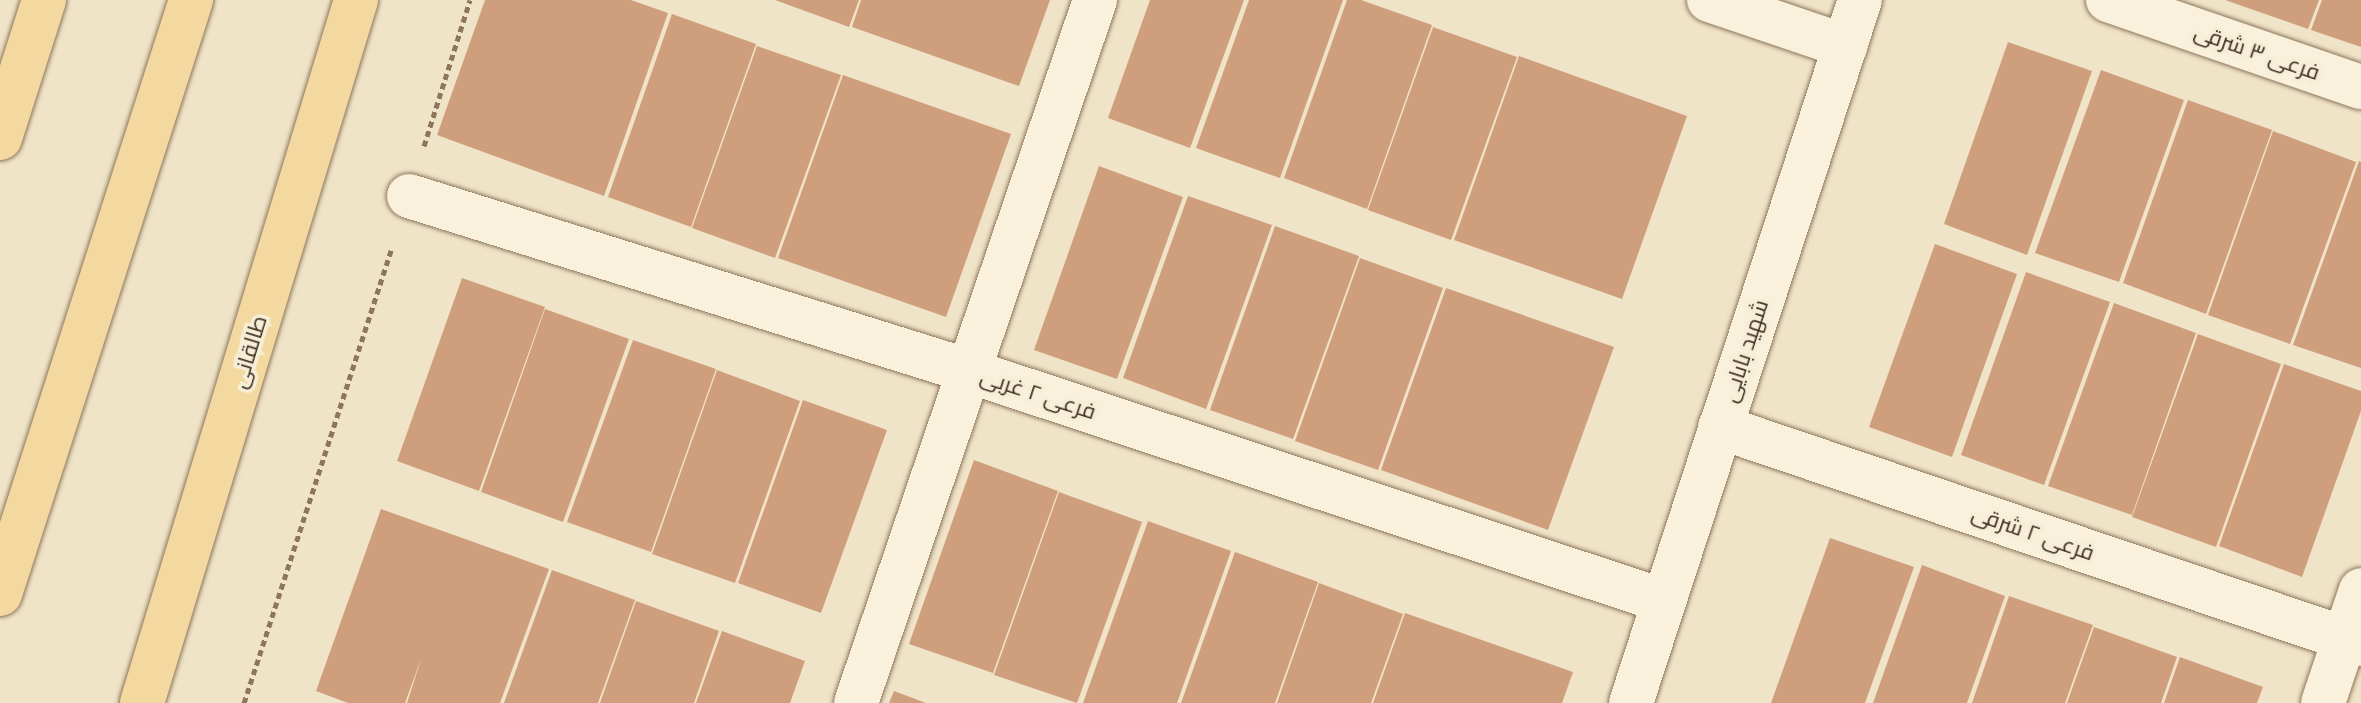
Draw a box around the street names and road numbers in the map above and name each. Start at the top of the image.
street label: فرعی ۳ شرقی [2191,18,2323,86]
street label: شهید بابایی [1716,296,1774,406]
street label: طالقانی [225,312,273,392]
street label: فرعی ۲ غربی [977,363,1099,425]
street label: فرعی ۲ شرقی [1968,500,2098,566]

